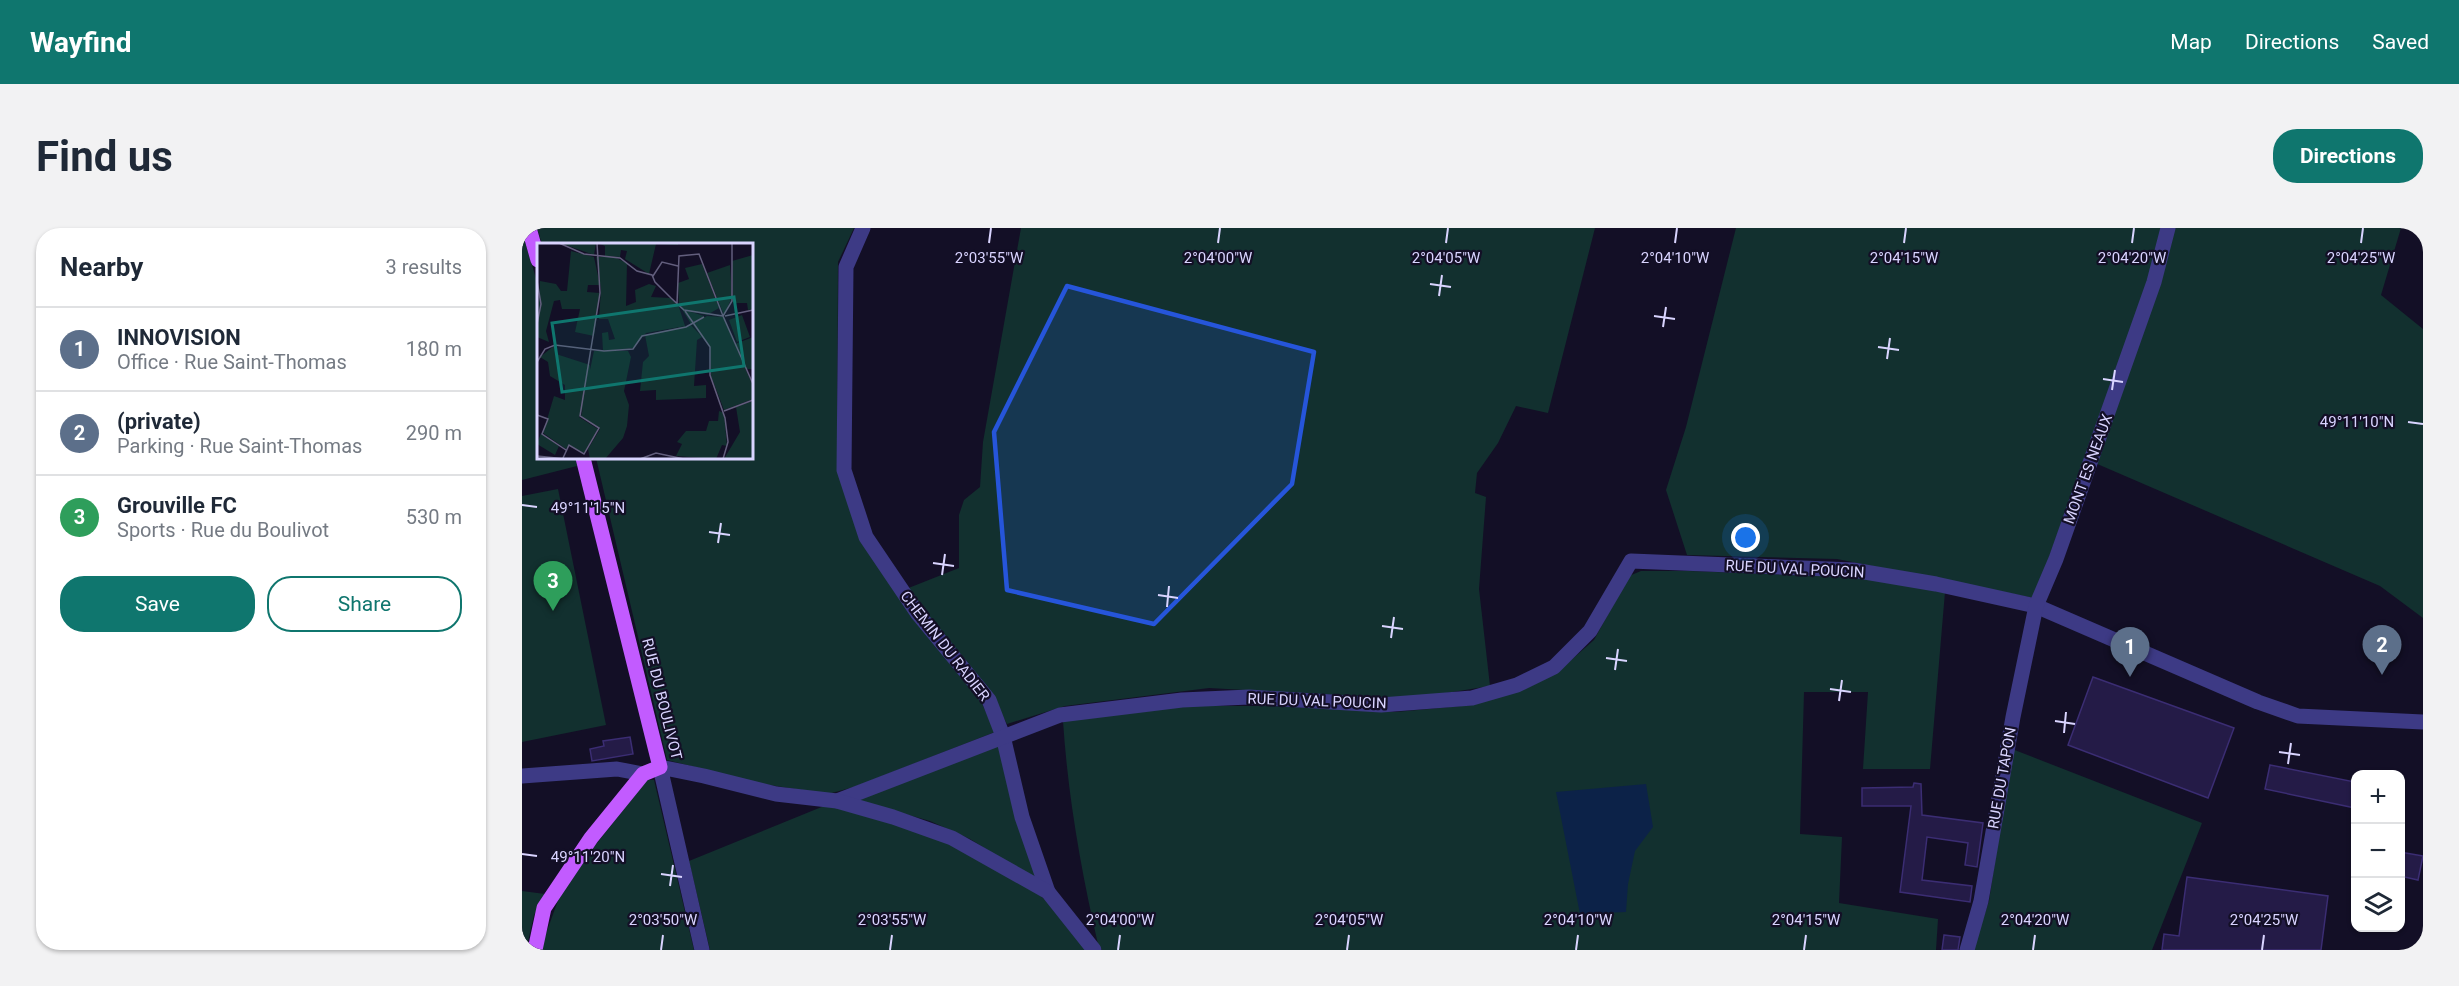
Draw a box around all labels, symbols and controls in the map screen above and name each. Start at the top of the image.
text: Wayfind [30,26,131,59]
text: Map [2170,30,2212,54]
text: Directions [2245,30,2339,54]
text: Saved [2372,30,2429,54]
button: Directions [2273,129,2423,183]
text: Find us [36,132,173,181]
inset map [537,243,753,459]
text: 2°03'55"W [955,249,1023,267]
text: 2°04'00"W [1184,249,1252,267]
text: 2°04'05"W [1412,249,1480,267]
text: 2°04'10"W [1641,249,1709,267]
text: 2°04'15"W [1870,249,1938,267]
text: 2°04'20"W [2098,249,2166,267]
text: 2°04'25"W [2327,249,2395,267]
text: Nearby [60,252,143,282]
text: 3 results [386,255,462,279]
text: INNOVISION [117,325,241,350]
text: 1 [74,337,85,361]
text: 180 m [406,337,462,361]
text: Office · Rue Saint-Thomas [117,350,347,374]
text: (private) [117,409,201,434]
street label: MONT ES NEAUX [2060,411,2116,526]
text: 49°11'10"N [2320,413,2394,431]
text: 2 [74,421,85,445]
text: 290 m [406,421,462,445]
text: Parking · Rue Saint-Thomas [117,434,362,458]
text: Grouville FC [117,493,237,518]
text: 49°11'15"N [551,499,625,517]
text: 3 [74,505,85,529]
text: 530 m [406,505,462,529]
text: Sports · Rue du Boulivot [117,518,329,542]
your location [1731,523,1760,552]
street label: RUE DU VAL POUCIN [1725,556,1865,582]
pin: 3 [534,562,573,611]
button: Save [60,576,255,632]
button: Share [267,576,462,632]
street label: CHEMIN DU RADIER [896,587,994,705]
pin: 2 [2362,626,2402,675]
pin: 1 [2110,628,2150,677]
street label: RUE DU BOULIVOT [638,636,686,762]
street label: RUE DU VAL POUCIN [1247,690,1387,712]
street label: RUE DU TAPON [1984,726,2020,830]
map controls [2351,770,2405,932]
button: + [2351,770,2405,824]
button: − [2351,824,2405,878]
text: 49°11'20"N [551,848,625,866]
button: layers [2351,878,2405,932]
text: 2°03'50"W [629,911,697,929]
text: 2°03'55"W [858,911,926,929]
text: 2°04'00"W [1086,911,1154,929]
text: 2°04'05"W [1315,911,1383,929]
text: 2°04'10"W [1544,911,1612,929]
text: 2°04'15"W [1772,911,1840,929]
text: 2°04'20"W [2001,911,2069,929]
text: 2°04'25"W [2230,911,2298,929]

